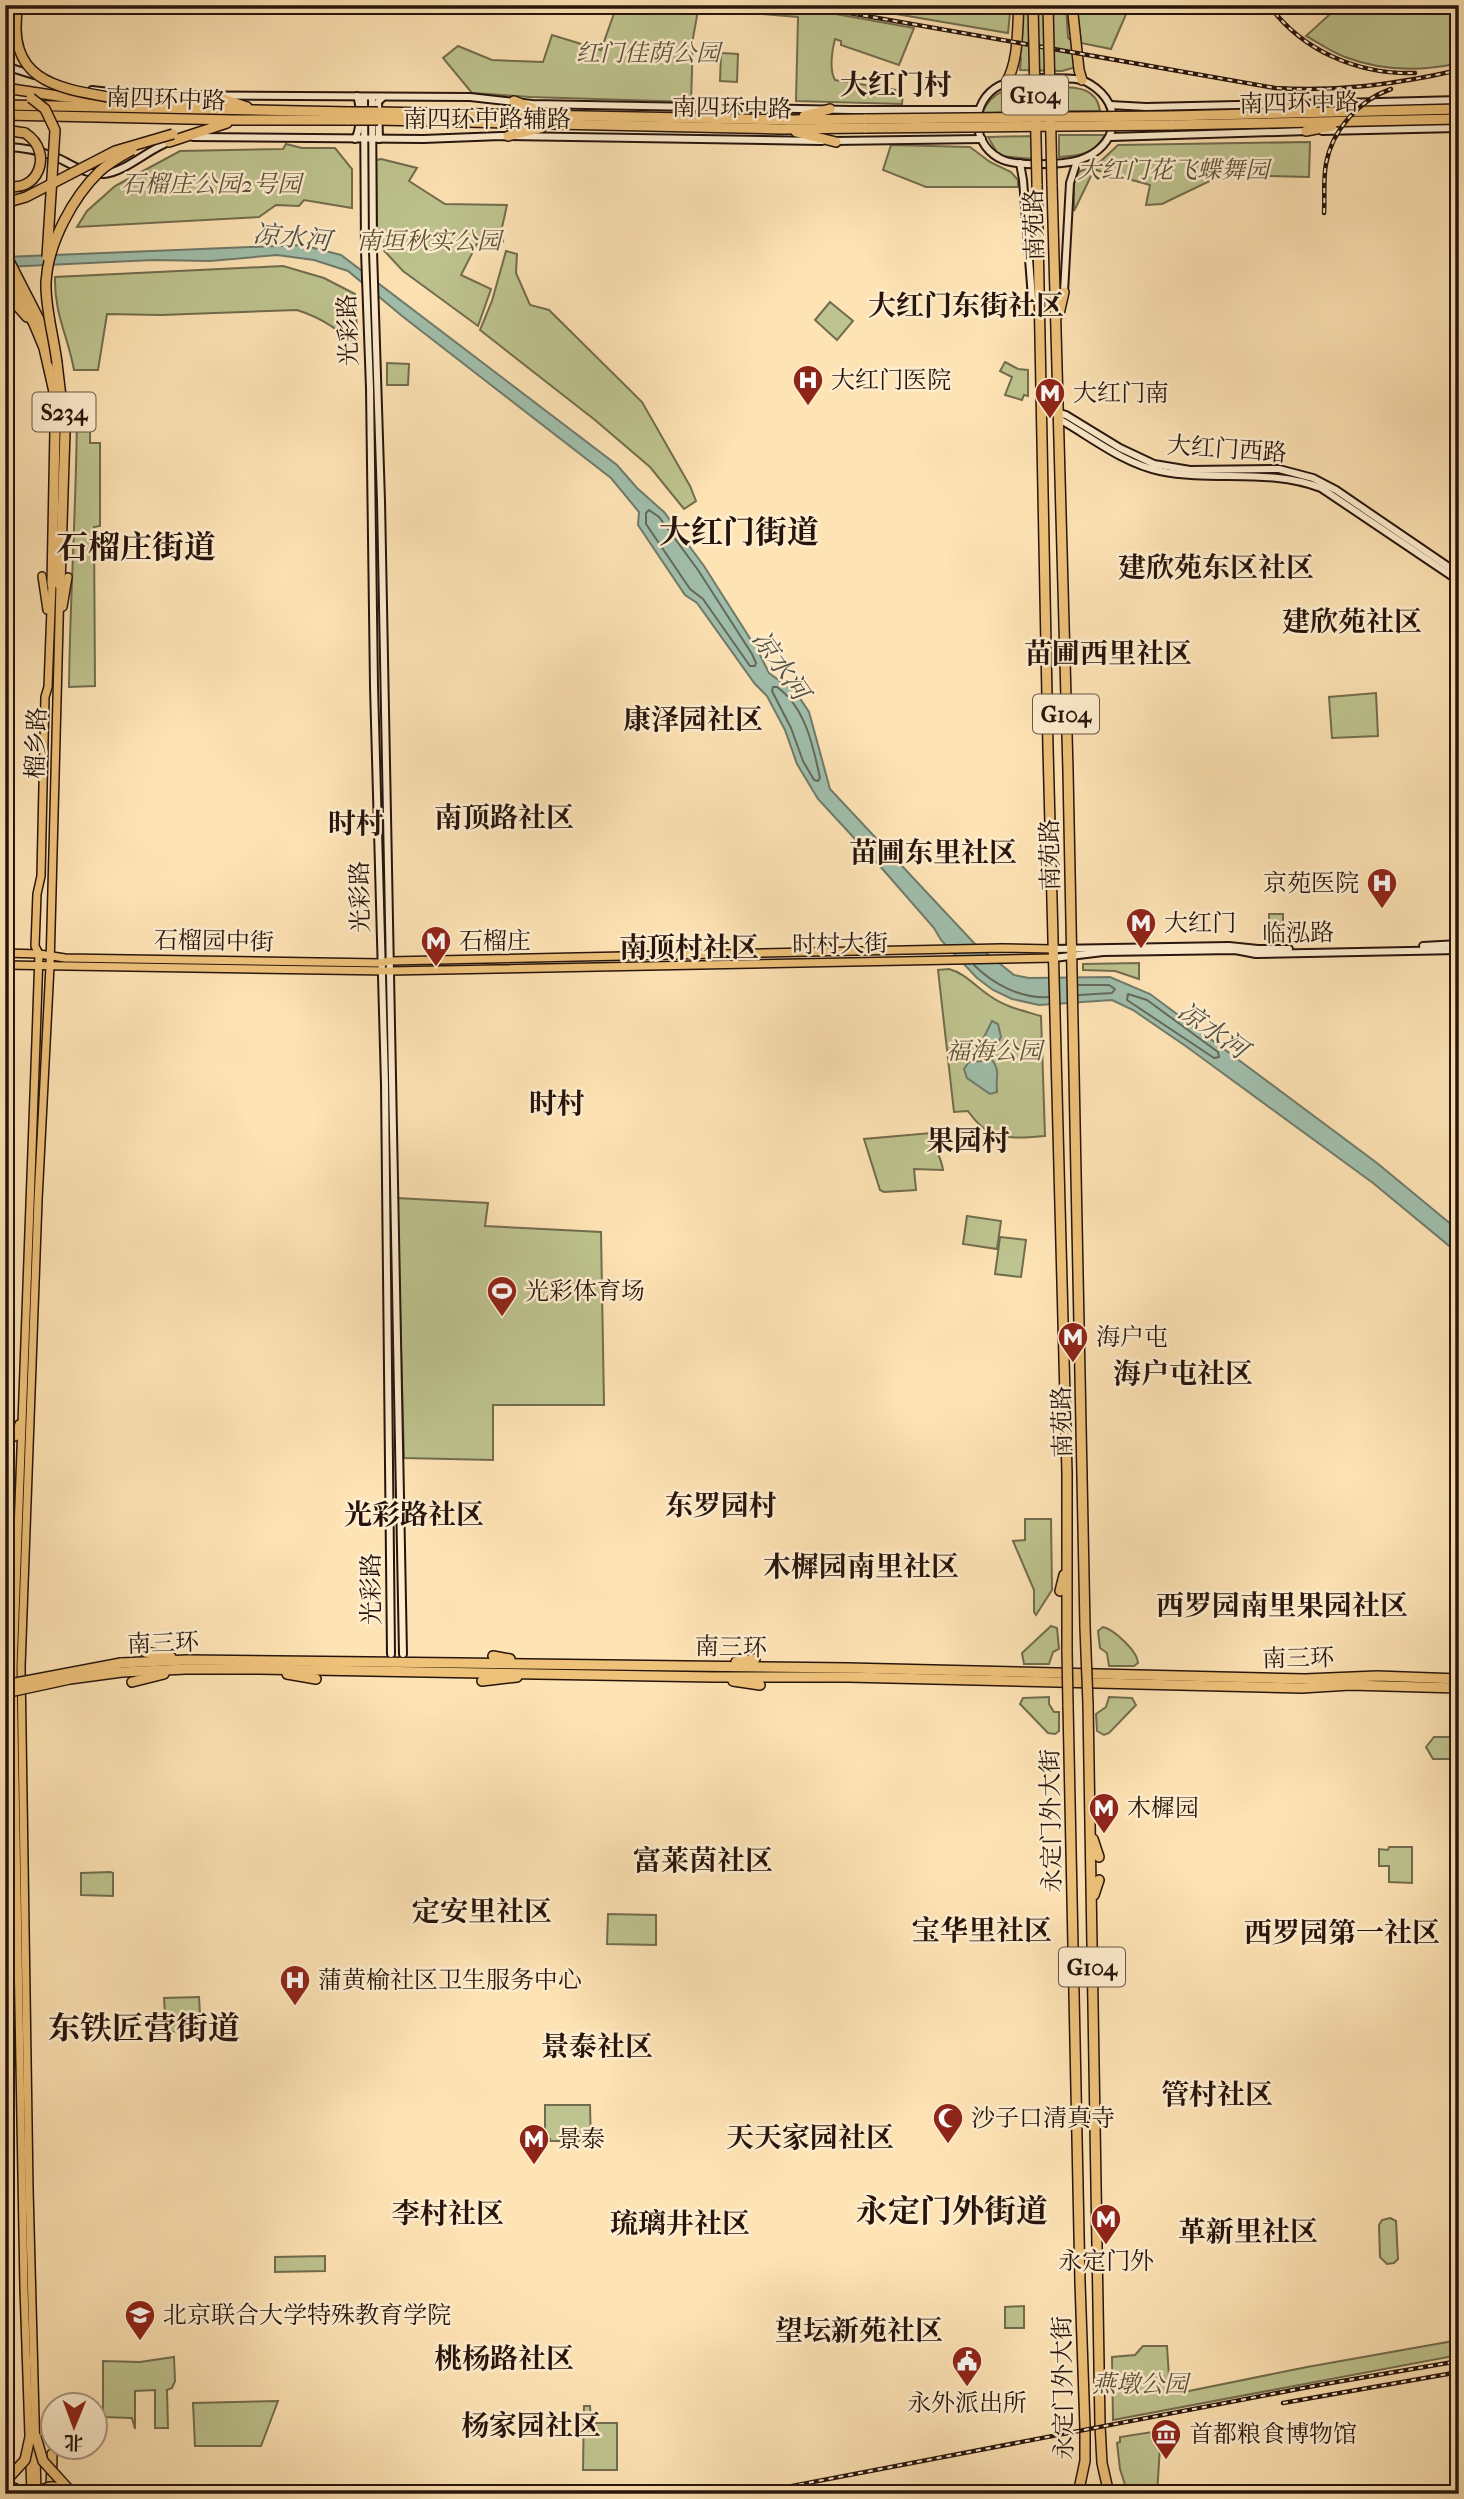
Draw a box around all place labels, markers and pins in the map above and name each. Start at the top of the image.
hospital icon: 大红门医院 [791,363,825,407]
place label: 大红门医院 [831,366,951,394]
metro station icon: 大红门南 [1033,376,1067,420]
place label: 大红门南 [1073,379,1169,407]
hospital icon: 京苑医院 [1365,866,1399,910]
place label: 京苑医院 [1263,869,1359,897]
metro station icon: 大红门 [1124,906,1158,950]
place label: 大红门 [1164,909,1236,937]
metro station icon: 石榴庄 [419,924,453,968]
place label: 石榴庄 [459,927,531,955]
sports icon: 光彩体育场 [485,1274,519,1318]
place label: 光彩体育场 [525,1277,645,1305]
metro station icon: 海户屯 [1056,1320,1090,1364]
place label: 海户屯 [1096,1323,1168,1351]
metro station icon: 木樨园 [1087,1791,1121,1835]
place label: 木樨园 [1127,1794,1199,1822]
hospital icon: 蒲黄榆社区卫生服务中心 [278,1963,312,2007]
place label: 蒲黄榆社区卫生服务中心 [318,1966,582,1994]
mosque icon: 沙子口清真寺 [931,2101,965,2145]
place label: 沙子口清真寺 [971,2104,1115,2132]
metro station icon: 景泰 [517,2122,551,2166]
place label: 景泰 [557,2125,605,2153]
metro station icon: 永定门外 [1089,2202,1123,2246]
place label: 永定门外 [1058,2247,1154,2275]
school or university icon: 北京联合大学特殊教育学院 [123,2298,157,2342]
place label: 北京联合大学特殊教育学院 [163,2301,451,2329]
public building icon: 永外派出所 [950,2344,984,2388]
place label: 永外派出所 [907,2389,1027,2417]
museum icon: 首都粮食博物馆 [1149,2417,1183,2461]
place label: 首都粮食博物馆 [1189,2420,1357,2448]

